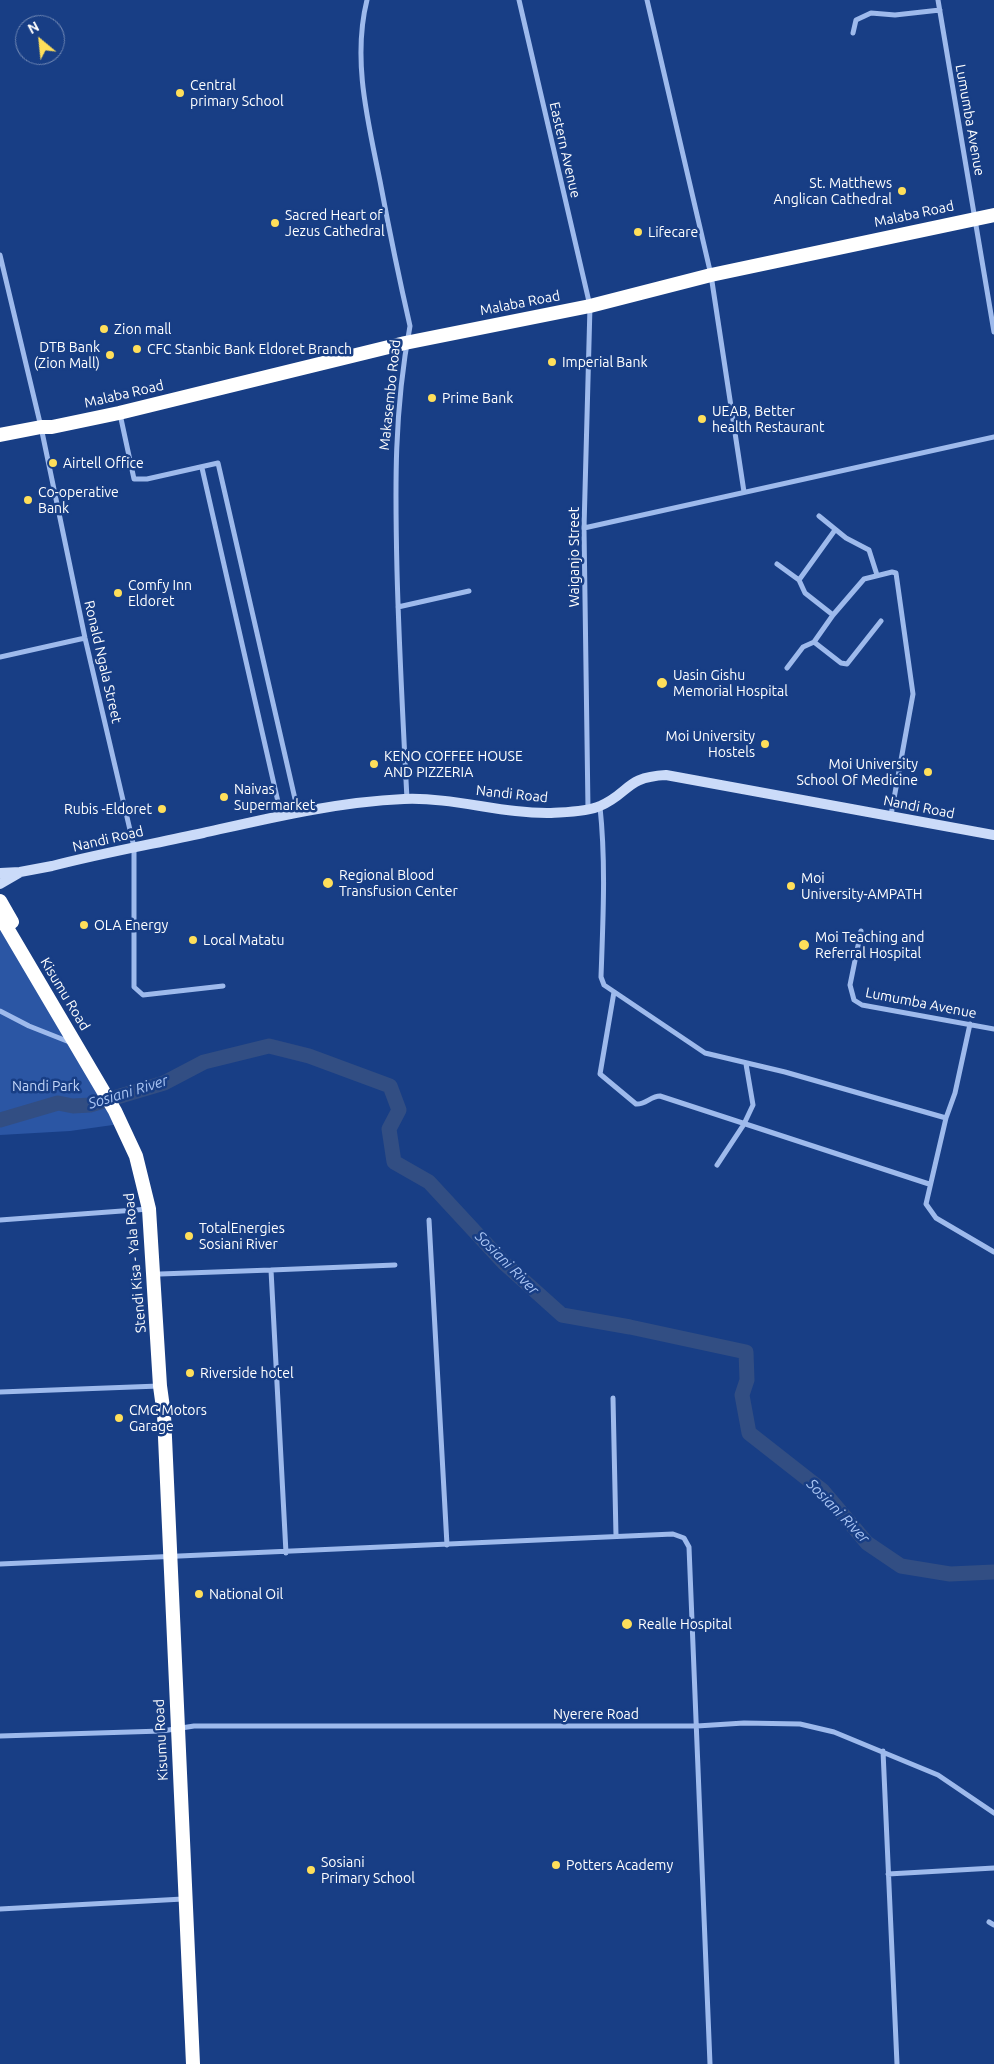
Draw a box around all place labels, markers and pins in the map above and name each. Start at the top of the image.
place label: Central primary School [190,77,284,110]
marker: Central primary School [174,87,186,99]
place label: St. Matthews Anglican Cathedral [774,175,892,208]
marker: St. Matthews Anglican Cathedral [896,185,908,197]
place label: Sacred Heart of Jezus Cathedral [285,207,385,240]
marker: Sacred Heart of Jezus Cathedral [269,217,281,229]
place label: Lifecare [648,224,698,240]
marker: Lifecare [632,226,644,238]
place label: Zion mall [114,321,171,337]
marker: Zion mall [98,323,110,335]
place label: DTB Bank (Zion Mall) [34,339,100,372]
place label: CFC Stanbic Bank Eldoret Branch [147,341,352,357]
marker: CFC Stanbic Bank Eldoret Branch [131,343,143,355]
marker: DTB Bank (Zion Mall) [104,349,116,361]
place label: Imperial Bank [562,354,648,370]
marker: Imperial Bank [546,356,558,368]
place label: Prime Bank [442,390,513,406]
marker: Prime Bank [426,392,438,404]
place label: UEAB, Better health Restaurant [712,403,824,436]
marker: UEAB, Better health Restaurant [696,413,708,425]
place label: Airtell Office [63,455,144,471]
marker: Airtell Office [47,457,59,469]
place label: Co-operative Bank [38,484,119,516]
marker: Co-operative Bank [22,494,34,506]
place label: Comfy Inn Eldoret [128,577,192,610]
marker: Comfy Inn Eldoret [112,587,124,599]
place label: Uasin Gishu Memorial Hospital [673,667,788,700]
marker: Uasin Gishu Memorial Hospital [655,676,669,690]
place label: Moi University Hostels [666,728,755,760]
marker: Moi University Hostels [759,738,771,750]
place label: KENO COFFEE HOUSE AND PIZZERIA [384,748,523,780]
place label: Moi University School Of Medicine [796,756,918,789]
marker: KENO COFFEE HOUSE AND PIZZERIA [368,758,380,770]
marker: Moi University School Of Medicine [922,766,934,778]
place label: Naivas Supermarket [234,781,315,814]
marker: Naivas Supermarket [218,791,230,803]
place label: Rubis -Eldoret [64,801,152,817]
marker: Rubis -Eldoret [156,803,168,815]
place label: Regional Blood Transfusion Center [339,867,458,900]
place label: Moi University-AMPATH [801,870,922,902]
marker: Regional Blood Transfusion Center [321,876,335,890]
marker: Moi University-AMPATH [785,880,797,892]
place label: OLA Energy [94,917,168,933]
marker: OLA Energy [78,919,90,931]
place label: Moi Teaching and Referral Hospital [815,929,925,962]
place label: Local Matatu [203,932,284,948]
marker: Local Matatu [187,934,199,946]
marker: Moi Teaching and Referral Hospital [797,938,811,952]
place label: TotalEnergies Sosiani River [199,1220,285,1252]
marker: TotalEnergies Sosiani River [183,1230,195,1242]
place label: Riverside hotel [200,1365,294,1381]
marker: Riverside hotel [184,1367,196,1379]
place label: CMC Motors Garage [129,1402,207,1434]
marker: CMC Motors Garage [113,1412,125,1424]
place label: National Oil [209,1586,283,1602]
marker: National Oil [193,1588,205,1600]
place label: Realle Hospital [638,1616,732,1632]
marker: Realle Hospital [620,1617,634,1631]
place label: Sosiani Primary School [321,1854,415,1886]
place label: Potters Academy [566,1857,673,1873]
marker: Potters Academy [550,1859,562,1871]
marker: Sosiani Primary School [305,1864,317,1876]

